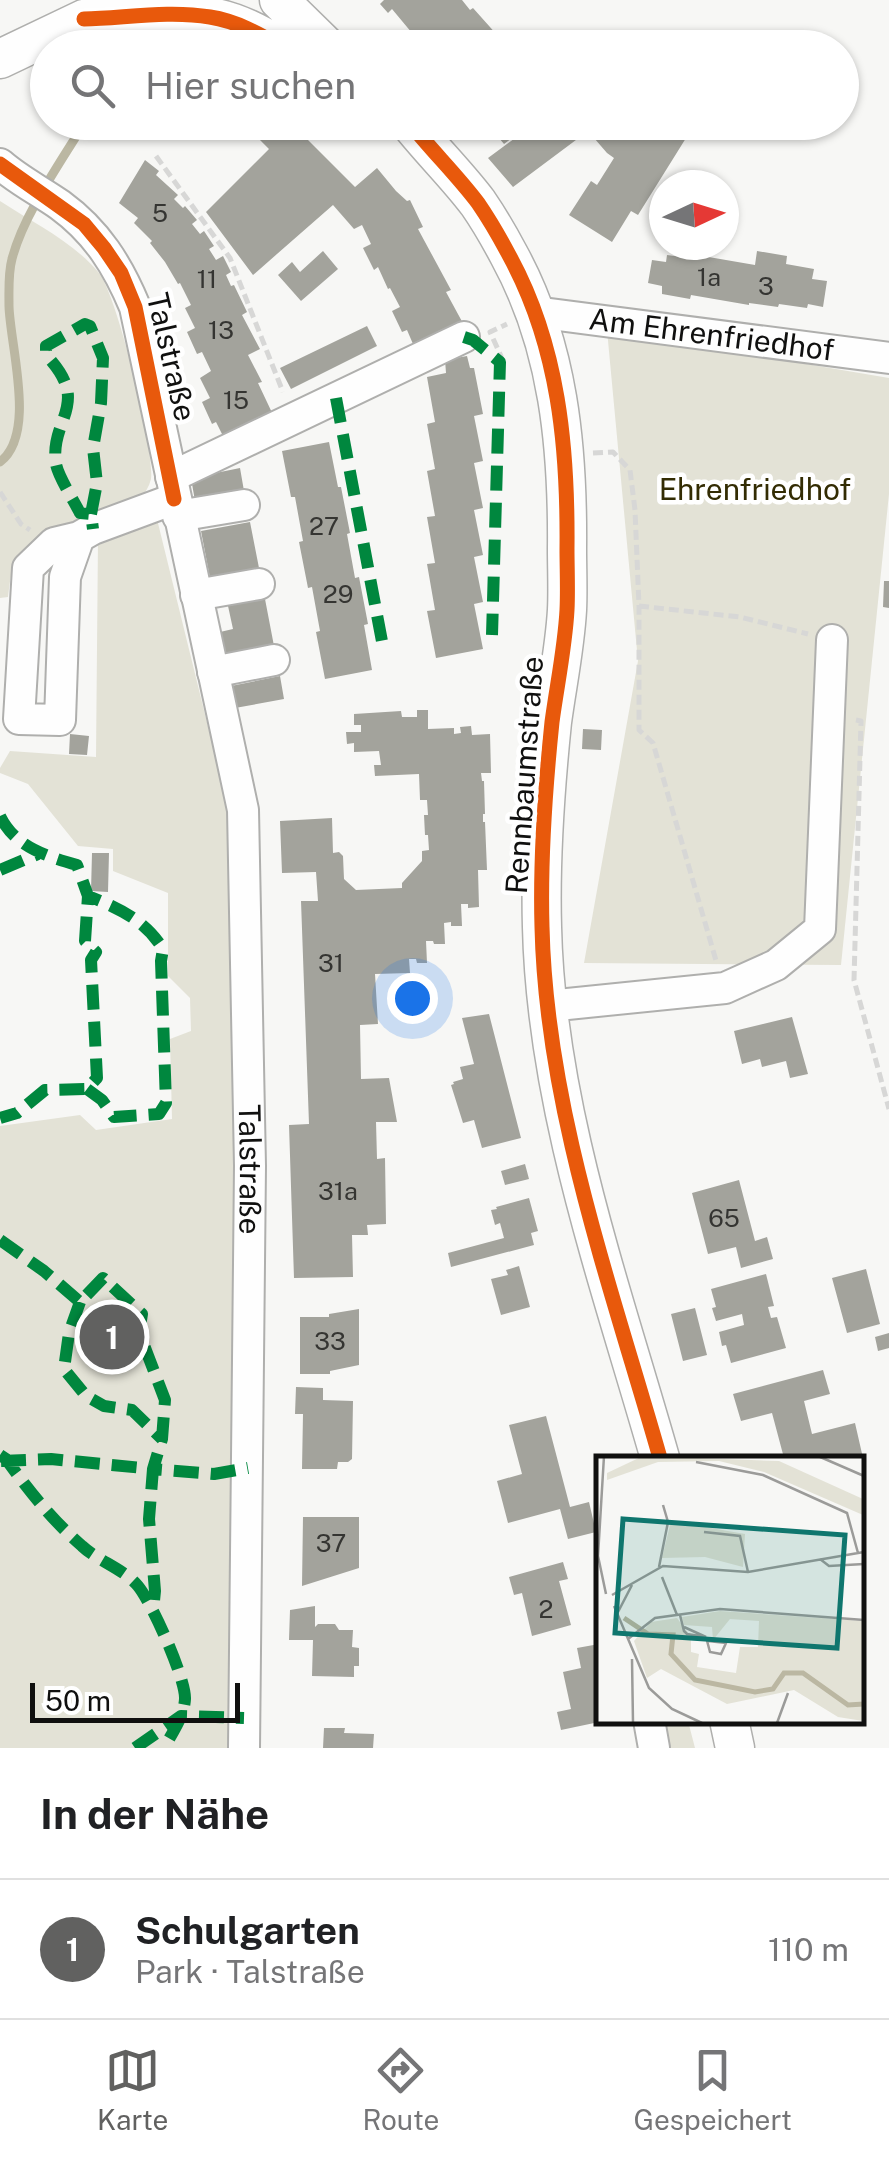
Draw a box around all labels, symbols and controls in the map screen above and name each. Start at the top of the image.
search box [30,30,859,140]
icon: search [65,58,120,113]
text: Hier suchen [145,63,356,108]
north arrow [649,170,739,260]
house number: 5 [152,198,168,228]
house number: 1a [697,262,721,292]
house number: 11 [197,264,217,294]
house number: 3 [758,271,774,301]
street label: Talstraße [140,289,204,424]
street label: Am Ehrenfriedhof [587,300,837,368]
house number: 13 [208,315,234,345]
house number: 15 [223,385,249,415]
park label: Ehrenfriedhof [659,471,851,507]
house number: 27 [309,511,339,541]
house number: 29 [323,579,353,609]
street label: Rennbaumstraße [498,655,550,895]
house number: 31 [318,948,344,978]
your location [387,973,438,1024]
street label: Talstraße [232,1104,269,1235]
house number: 31a [318,1176,358,1206]
house number: 65 [708,1203,740,1233]
pin: 1 [80,1300,144,1374]
house number: 33 [314,1326,346,1356]
inset map [596,1456,864,1723]
house number: 37 [316,1528,346,1558]
house number: 2 [539,1594,553,1624]
scale bar [30,1678,240,1722]
text: 50 m [45,1684,111,1717]
text: In der Nähe [40,1789,269,1838]
text: Schulgarten [135,1908,360,1953]
text: 1 [66,1931,79,1968]
text: 110 m [768,1931,849,1968]
text: Park · Talstraße [135,1953,365,1990]
tab: Karte [97,2043,168,2136]
tab: Route [362,2043,439,2136]
tab: Gespeichert [634,2043,792,2136]

